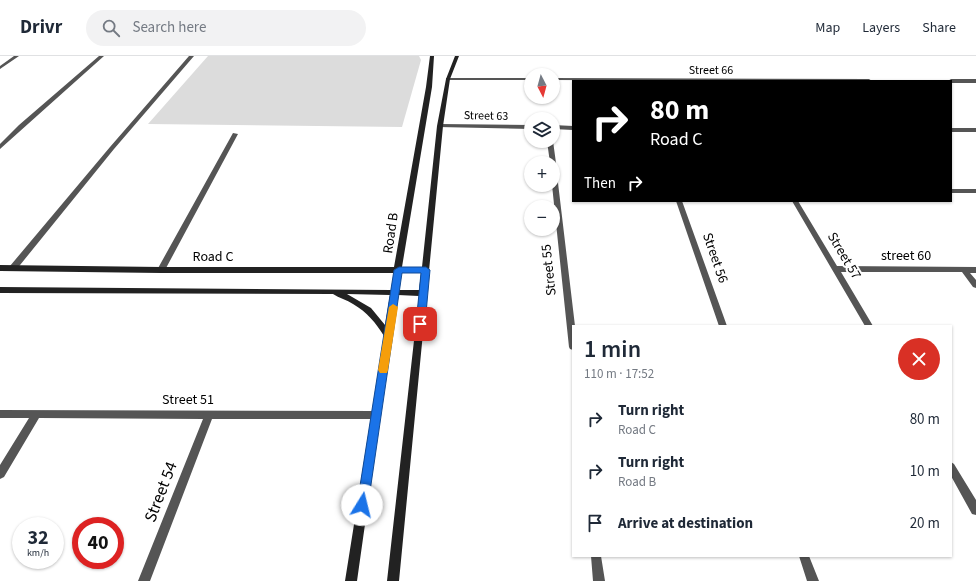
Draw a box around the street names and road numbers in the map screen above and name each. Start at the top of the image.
street label: Street 66 [689,62,733,79]
street label: Street 63 [464,107,508,125]
street label: Road B [378,211,404,255]
street label: Street 57 [822,229,866,283]
street label: Street 56 [697,230,733,286]
street label: Street 55 [536,243,562,297]
street label: street 60 [881,246,931,266]
street label: Road C [193,247,233,267]
street label: Street 51 [162,390,214,410]
street label: Street 54 [139,458,183,526]

